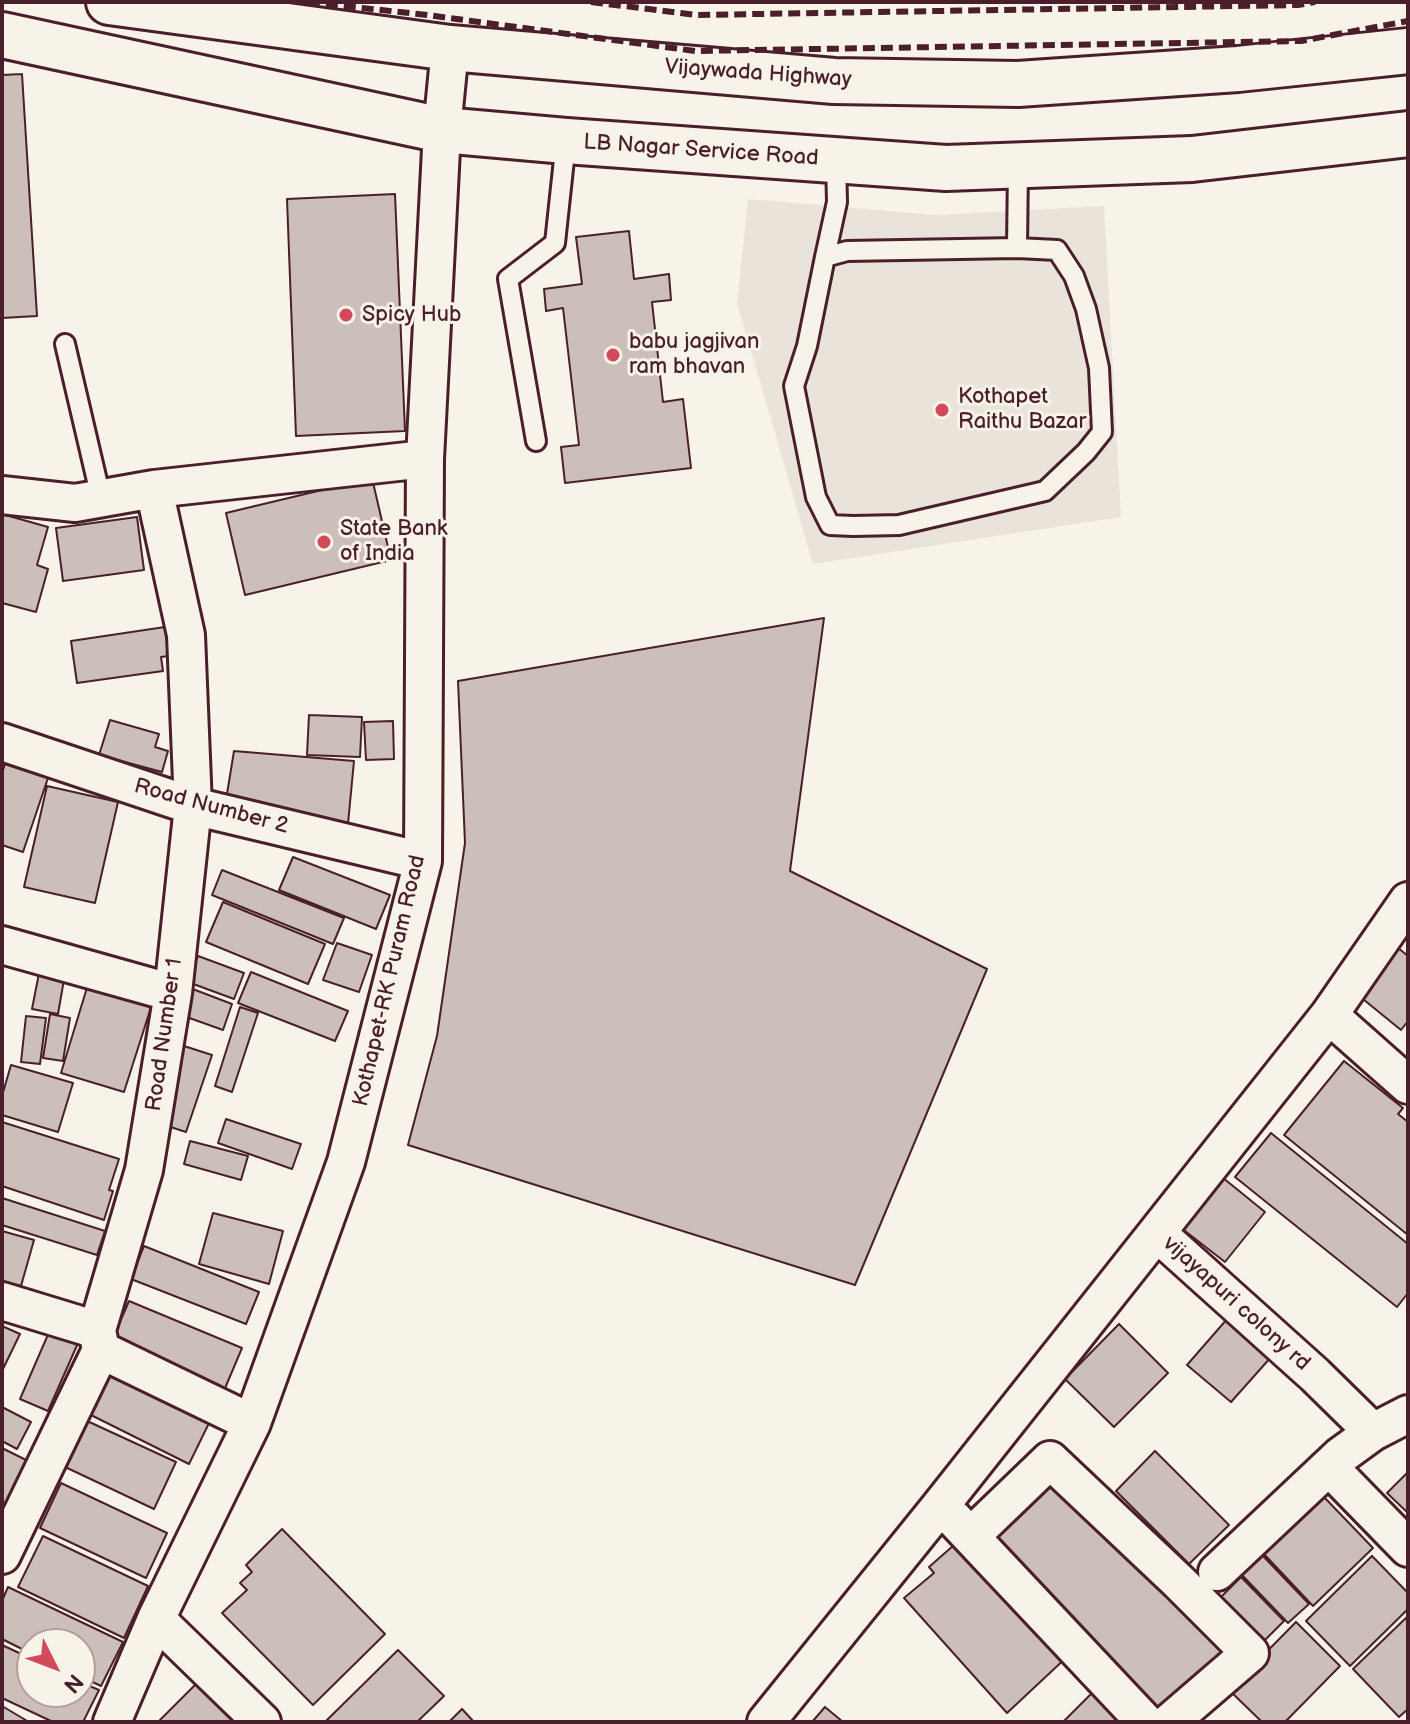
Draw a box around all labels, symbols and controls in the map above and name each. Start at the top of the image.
street label: Vijaywada Highway [664,54,852,94]
street label: LB Nagar Service Road [583,130,819,172]
place label: Spicy Hub [362,302,461,328]
marker: Spicy Hub [337,306,355,324]
place label: babu jagjivan ram bhavan [629,329,759,380]
marker: babu jagjivan ram bhavan [604,346,622,364]
place label: Kothapet Raithu Bazar [958,384,1086,436]
marker: Kothapet Raithu Bazar [933,401,951,419]
place label: State Bank of India [340,516,448,568]
marker: State Bank of India [315,533,333,551]
street label: Road Number 2 [131,774,291,840]
street label: Kothapet-RK Puram Road [348,853,432,1109]
street label: Road Number 1 [141,957,189,1113]
street label: vijayapuri colony rd [1157,1231,1315,1377]
north arrow [16,1628,96,1708]
text: N [57,1668,88,1698]

